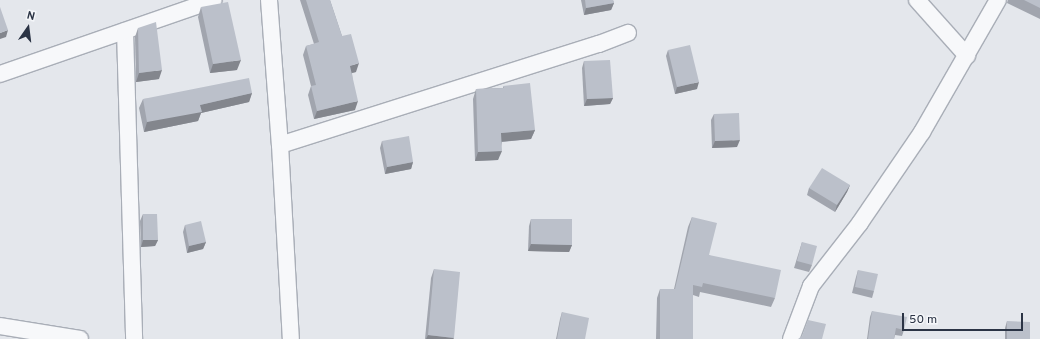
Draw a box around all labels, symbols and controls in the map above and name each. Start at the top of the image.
north arrow [8,8,48,48]
text: N [25,9,36,24]
scale bar [904,305,1025,331]
text: 50 m [909,312,937,328]

